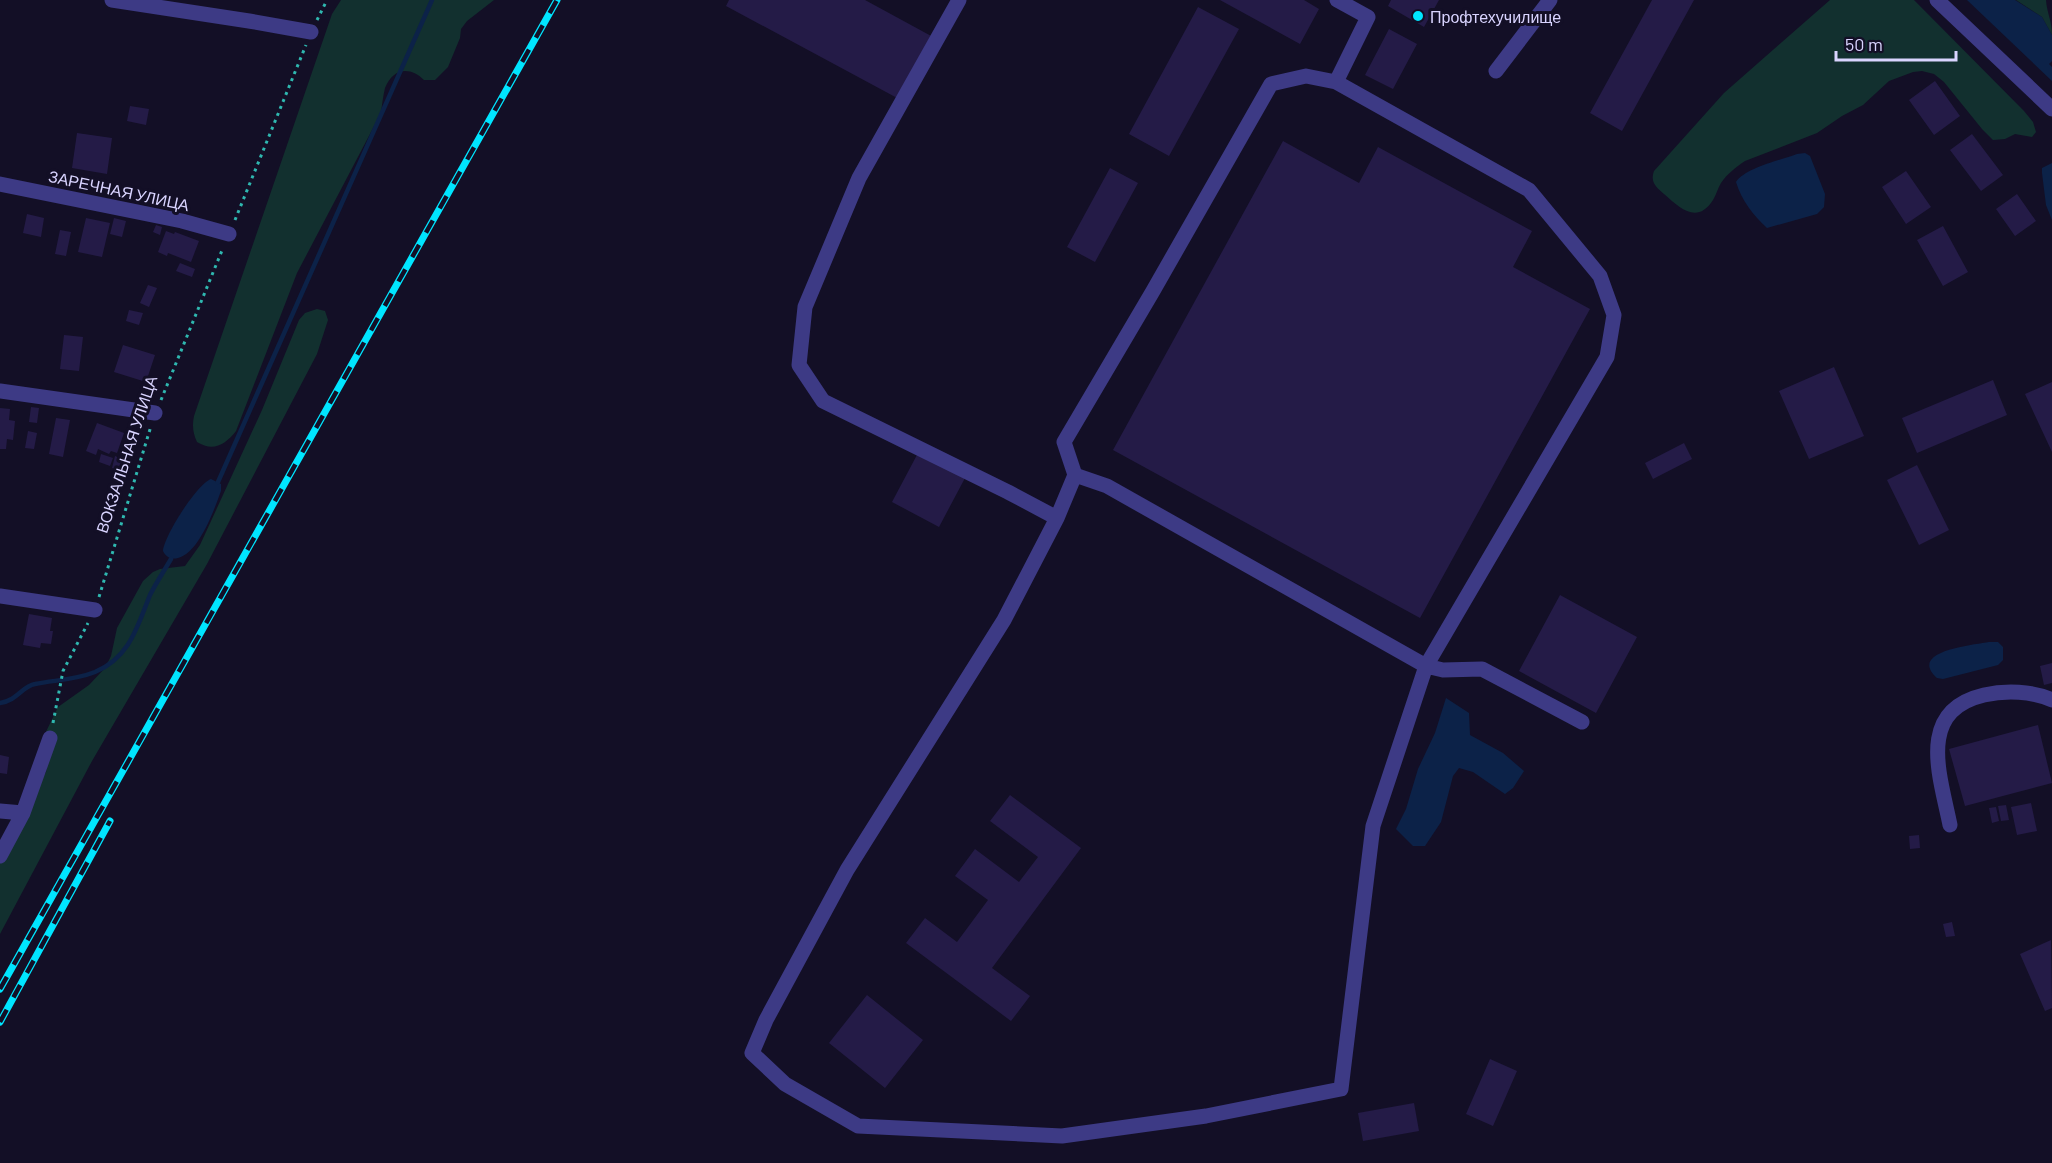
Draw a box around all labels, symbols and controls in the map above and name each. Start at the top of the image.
place label: Профтехучилище [1430,7,1561,26]
marker: Профтехучилище [1411,9,1425,23]
scale bar [1836,24,1956,62]
text: 50 m [1845,33,1883,55]
street label: ЗАРЕЧНАЯ УЛИЦА [47,166,191,214]
street label: ВОКЗАЛЬНАЯ УЛИЦА [92,373,161,535]

